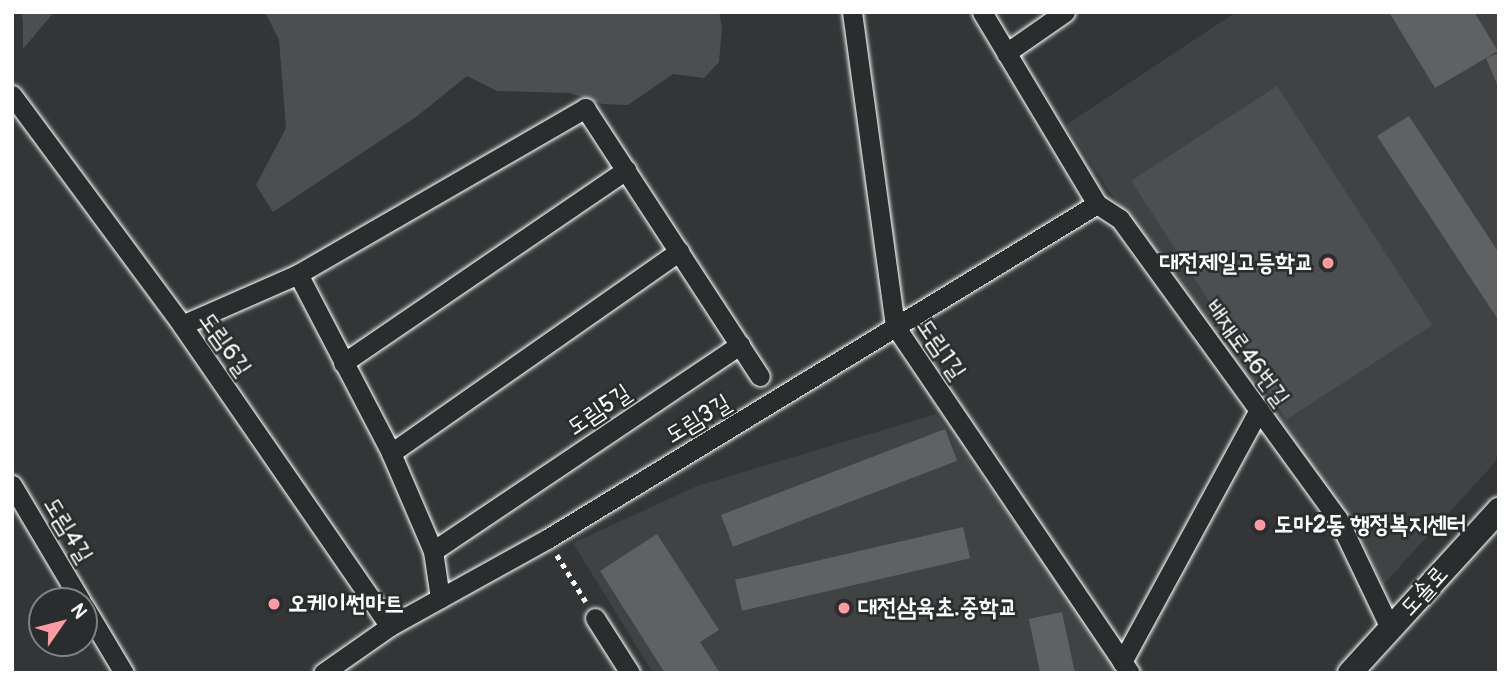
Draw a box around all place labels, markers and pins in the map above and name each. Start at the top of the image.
place label: 대전제일고등학교 [1160,249,1314,277]
marker: 대전제일고등학교 [1320,255,1336,271]
place label: 도마2동 행정복지센터 [1274,511,1466,539]
marker: 도마2동 행정복지센터 [1252,517,1268,533]
place label: 오케이썬마트 [288,590,404,618]
place label: 대전삼육초.중학교 [858,594,1018,622]
marker: 오케이썬마트 [266,596,282,612]
marker: 대전삼육초.중학교 [836,600,852,616]

